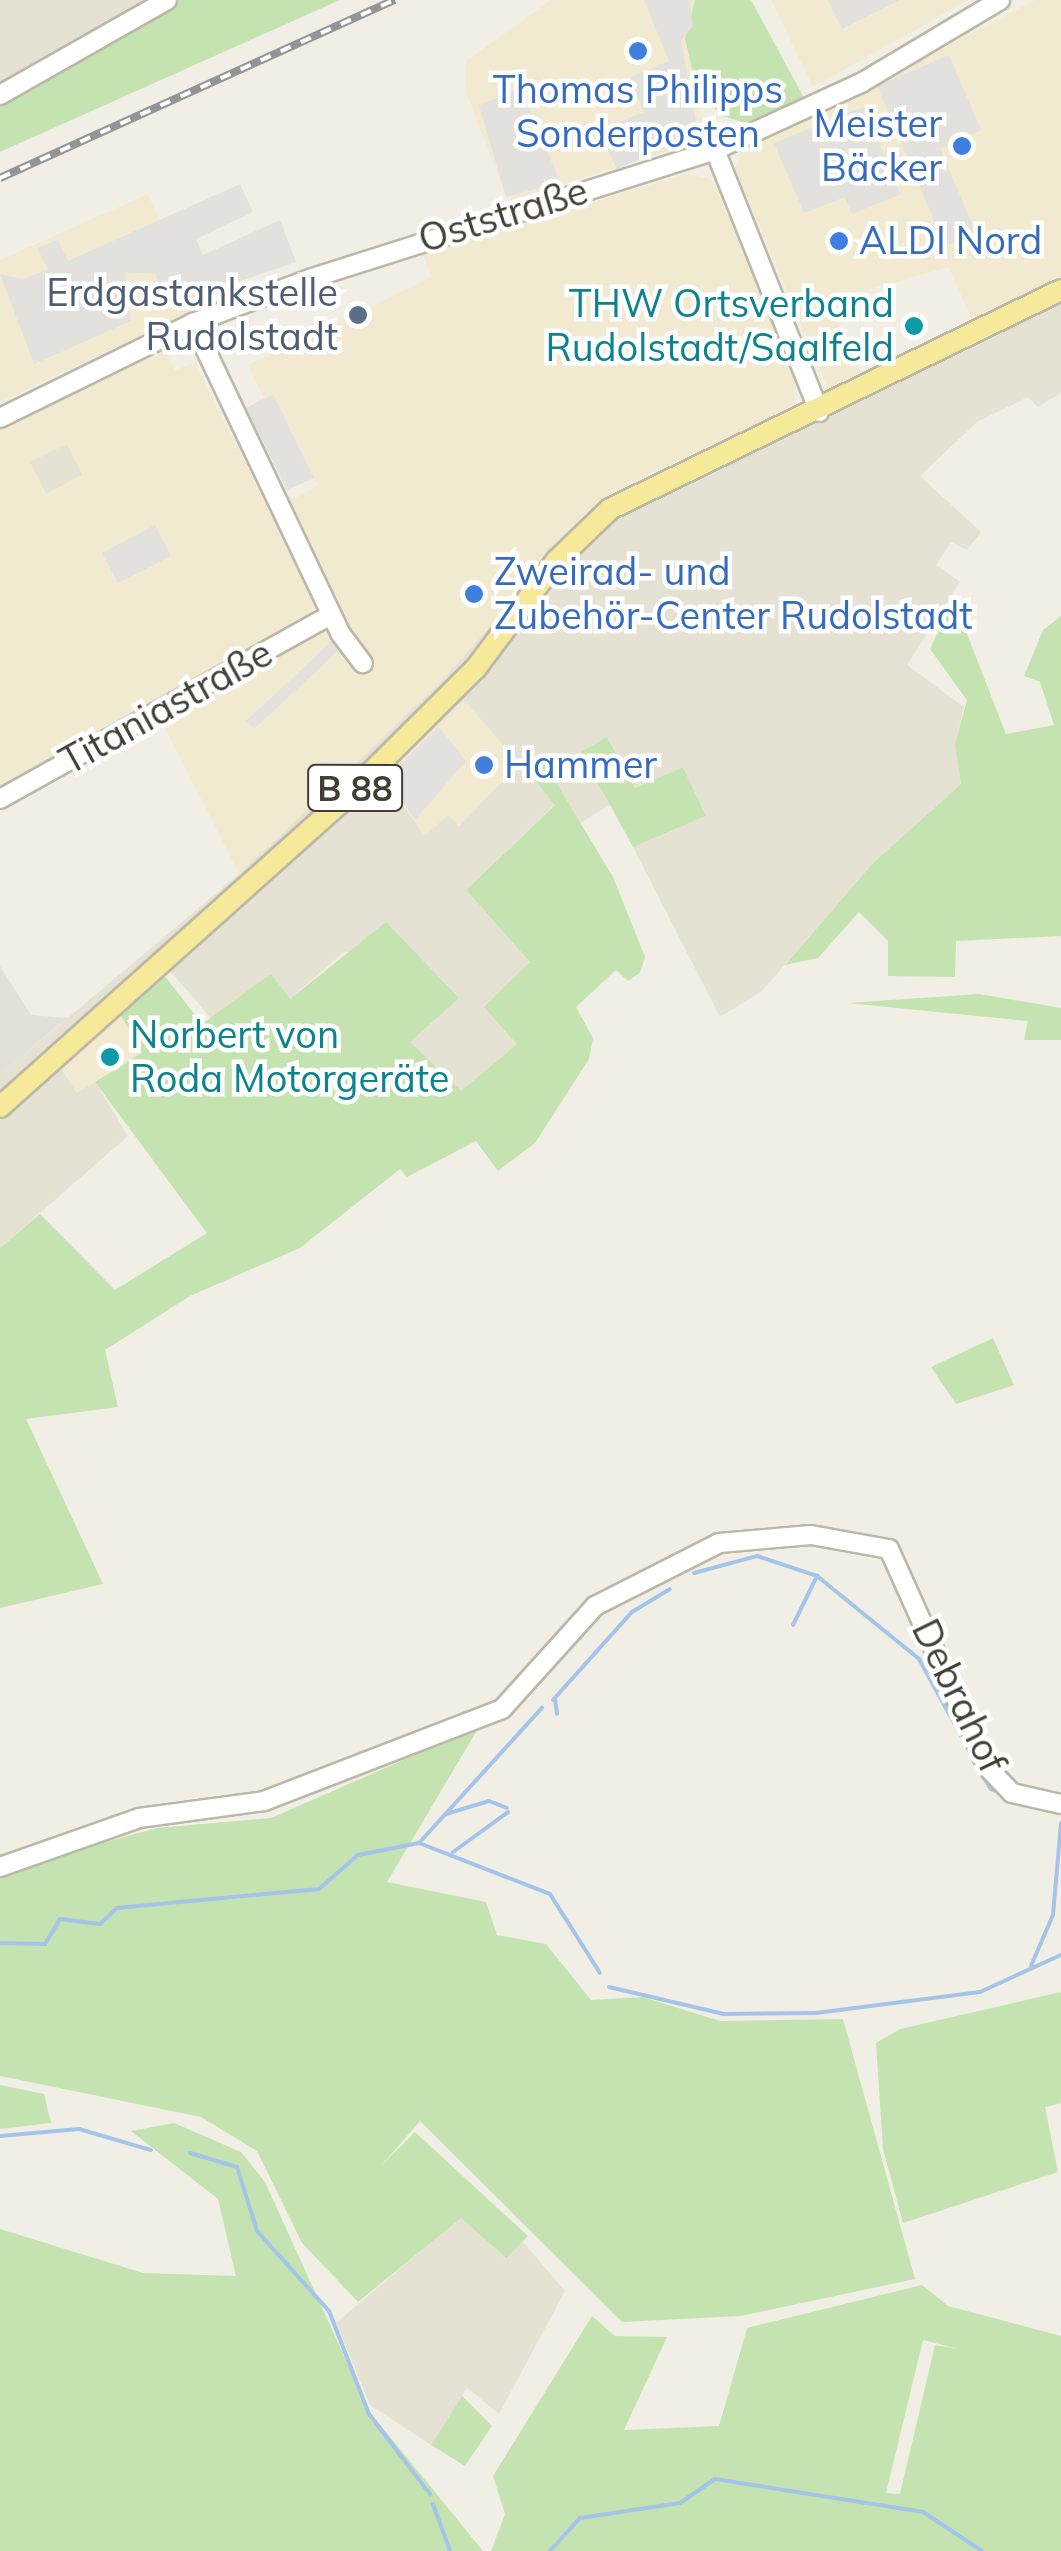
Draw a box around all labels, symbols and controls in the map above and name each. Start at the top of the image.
marker: Thomas Philipps Sonderposten [627,40,649,62]
place label: Thomas Philipps Sonderposten [493,67,783,156]
place label: Meister Bäcker [813,101,942,190]
marker: Meister Bäcker [951,135,973,157]
street label: Oststraße [413,168,593,262]
place label: ALDI Nord [859,218,1042,264]
marker: ALDI Nord [828,230,850,252]
place label: Erdgastankstelle Rudolstadt [46,270,338,360]
place label: THW Ortsverband Rudolstadt/Saalfeld [545,281,894,370]
marker: Erdgastankstelle Rudolstadt [347,304,369,326]
marker: THW Ortsverband Rudolstadt/Saalfeld [903,315,925,337]
place label: Zweirad- und Zubehör-Center Rudolstadt [494,549,973,638]
marker: Zweirad- und Zubehör-Center Rudolstadt [463,583,485,605]
street label: Titaniastraße [52,630,280,784]
place label: Hammer [504,742,657,788]
marker: Hammer [473,754,495,776]
road number: B 88 [305,758,405,818]
place label: Norbert von Roda Motorgeräte [130,1012,450,1102]
marker: Norbert von Roda Motorgeräte [99,1046,121,1068]
street label: Debrahof [902,1612,1016,1780]

